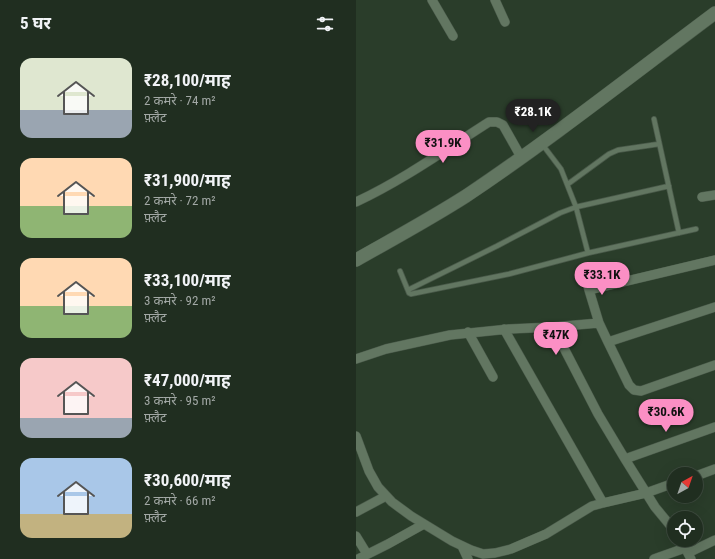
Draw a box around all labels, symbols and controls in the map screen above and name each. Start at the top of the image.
text: 5 घर [20,13,51,33]
icon: filters [314,13,336,35]
text: ₹28,100/माह [144,70,231,90]
icon: home [52,74,100,122]
text: 2 कमरे · 74 m² [144,93,216,108]
pin: ₹28.1K [500,99,566,133]
text: ₹28.1K [515,104,551,119]
text: फ़्लैट [144,110,167,125]
pin: ₹31.9K [410,130,476,164]
text: ₹31.9K [425,135,461,150]
text: ₹31,900/माह [144,170,231,190]
icon: home [52,174,100,222]
text: 2 कमरे · 72 m² [144,193,216,208]
text: फ़्लैट [144,210,167,225]
pin: ₹33.1K [569,262,635,296]
text: ₹33.1K [584,267,620,282]
text: ₹33,100/माह [144,270,231,290]
icon: home [52,274,100,322]
text: 3 कमरे · 92 m² [144,293,216,308]
text: फ़्लैट [144,310,167,325]
pin: ₹47K [532,322,580,356]
text: ₹47K [543,327,569,342]
text: ₹47,000/माह [144,370,231,390]
icon: home [52,374,100,422]
text: 3 कमरे · 95 m² [144,393,216,408]
pin: ₹30.6K [633,399,699,433]
text: ₹30.6K [648,404,684,419]
text: फ़्लैट [144,410,167,425]
north arrow [667,467,703,503]
map controls [667,467,703,547]
text: ₹30,600/माह [144,470,231,490]
icon: home [52,474,100,522]
text: 2 कमरे · 66 m² [144,493,216,508]
text: फ़्लैट [144,510,167,525]
button: locate [667,511,703,547]

